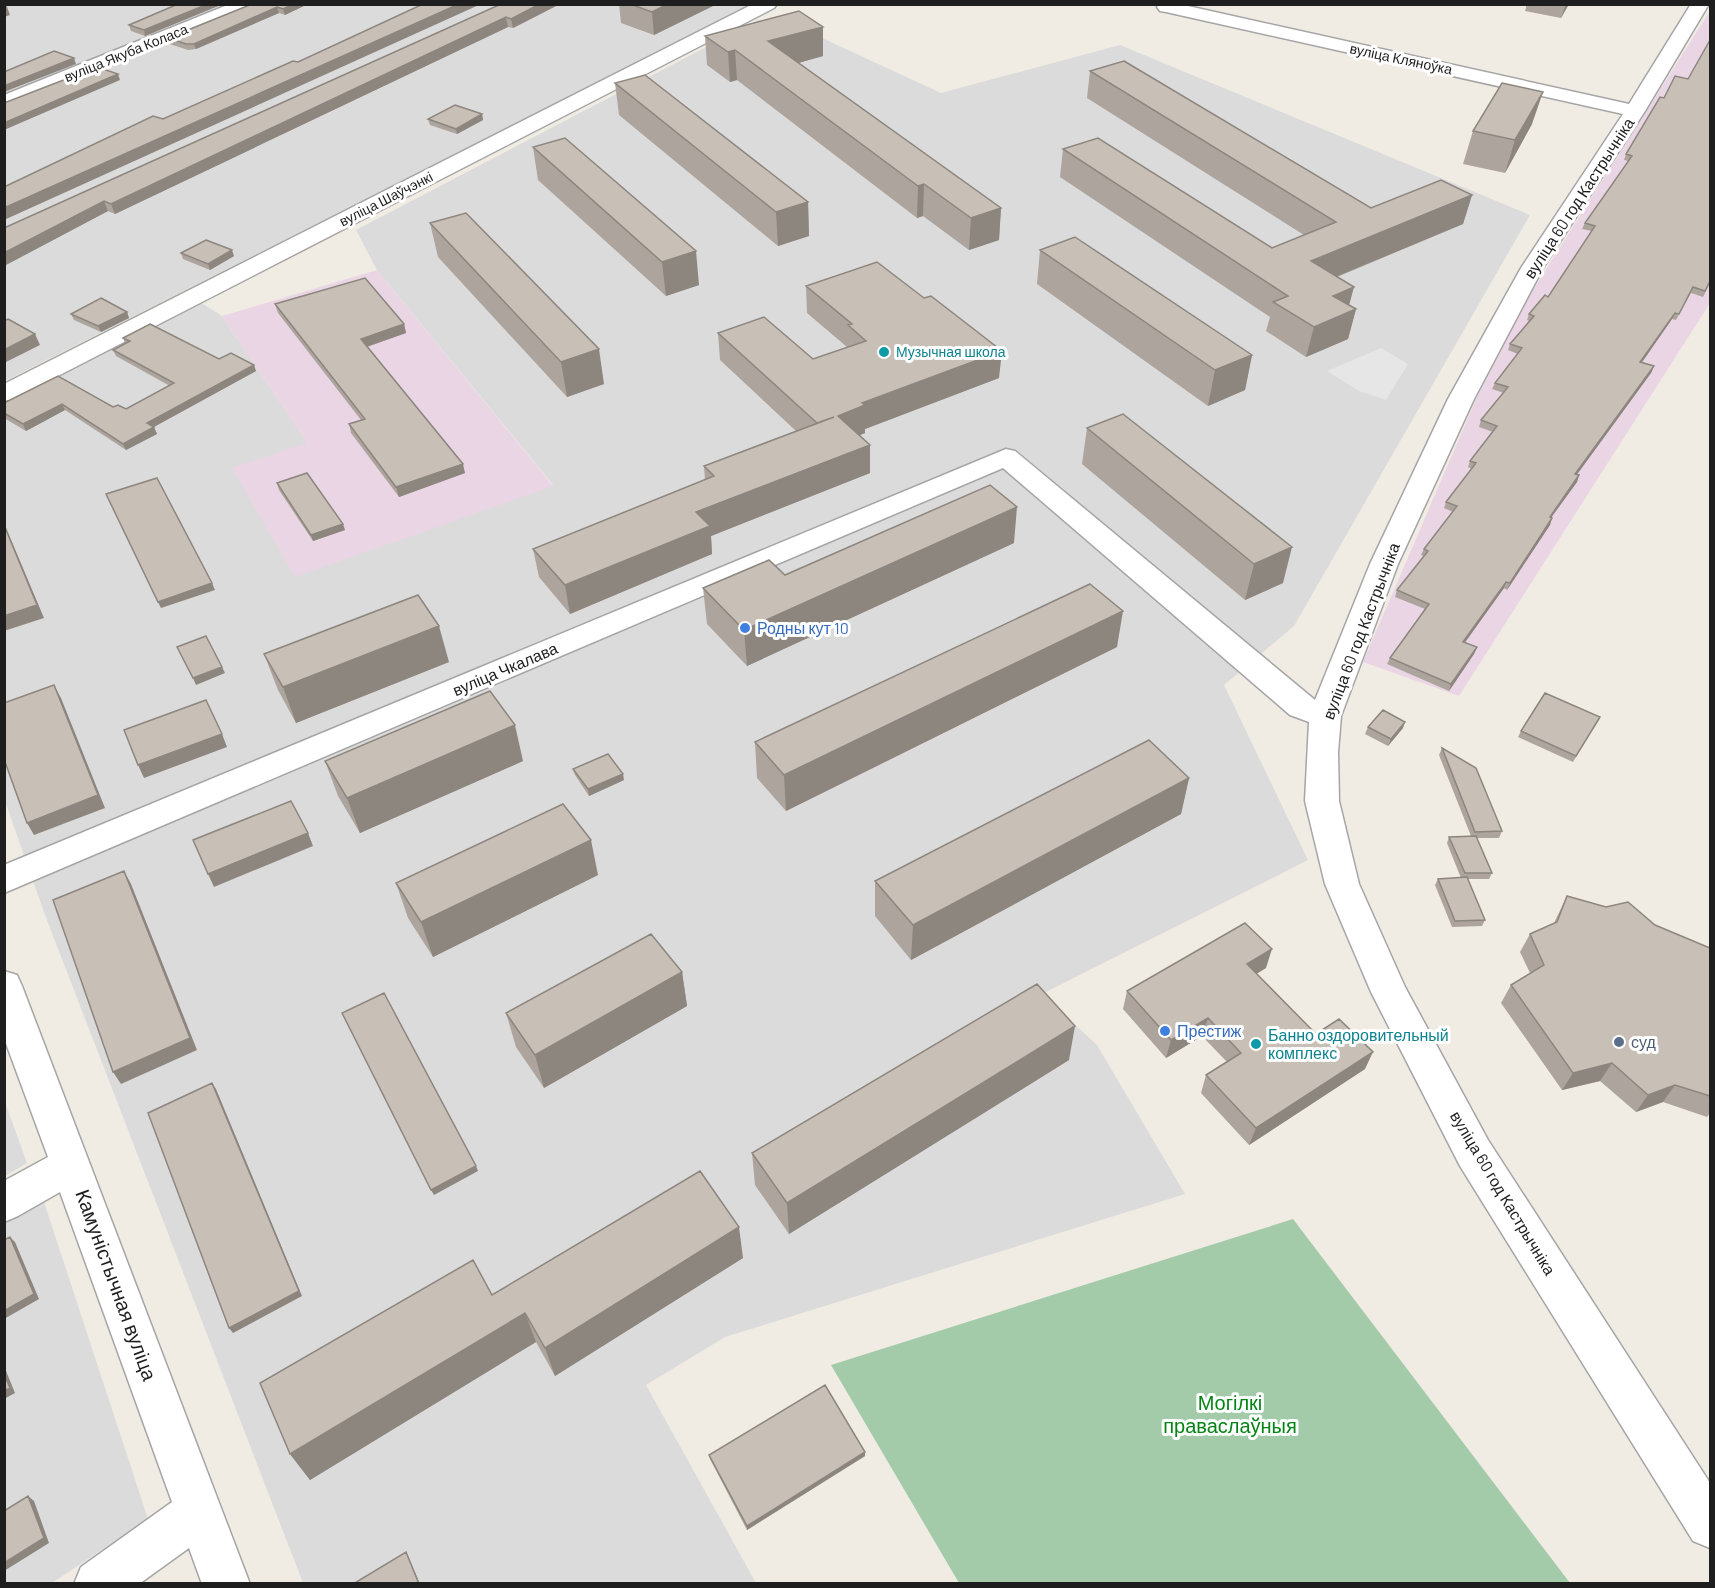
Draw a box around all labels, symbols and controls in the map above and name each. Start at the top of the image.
street label: вуліца Якуба Коласа [61,20,190,85]
street label: вуліца Кляноўка [1348,39,1454,78]
street label: вуліца 60 год Кастрычніка [1519,114,1638,282]
street label: вуліца Шаўчэнкі [336,168,435,229]
place label: Музычная школа [896,343,1006,360]
marker: Музычная школа [877,345,891,359]
street label: вуліца 60 год Кастрычніка [1318,540,1403,722]
place label: Родны кут 10 [757,618,849,637]
marker: Родны кут 10 [738,621,752,635]
street label: вуліца Чкалава [449,638,560,699]
place label: Престиж [1177,1021,1242,1040]
marker: Престиж [1158,1024,1172,1038]
place label: Банно оздоровительный комплекс [1268,1025,1449,1062]
place label: суд [1631,1032,1656,1051]
marker: суд [1612,1035,1626,1049]
marker: Банно оздоровительный комплекс [1249,1037,1263,1051]
street label: вуліца 60 год Кастрычніка [1447,1107,1560,1278]
street label: Камуністычная вуліца [71,1186,163,1384]
park label: Могілкі праваслаўныя [1163,1390,1297,1437]

